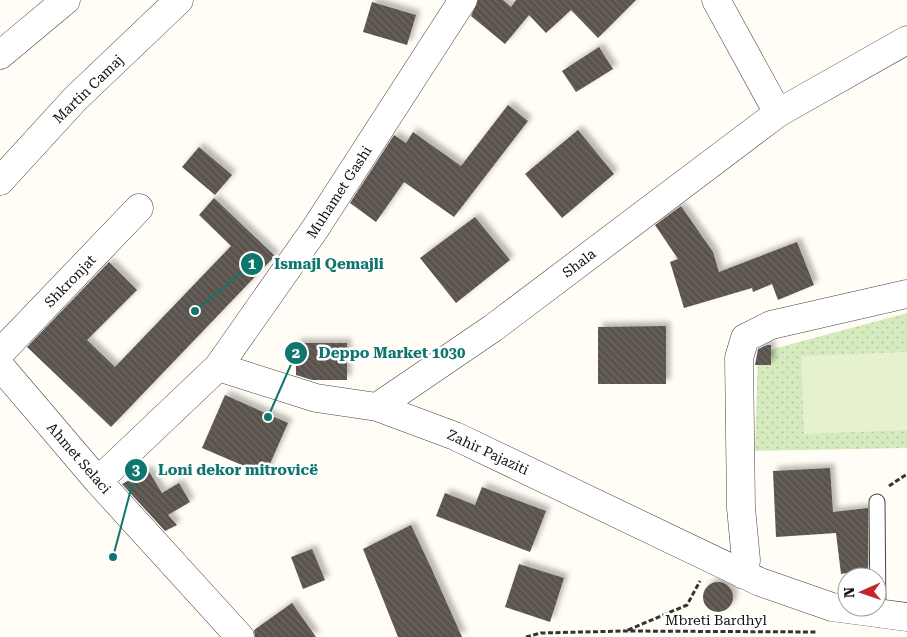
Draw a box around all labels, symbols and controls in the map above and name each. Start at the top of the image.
street label: Martin Camaj [50,52,126,126]
street label: Muhamet Gashi [303,142,375,241]
street label: Shala [559,245,599,281]
callout: Ismajl Qemajli [240,249,394,279]
street label: Shkronjat [41,252,99,310]
text: 1 [248,255,257,273]
text: Ismajl Qemajli [274,255,384,273]
callout: Deppo Market 1030 [284,338,475,368]
text: 2 [292,344,300,362]
text: Deppo Market 1030 [319,344,466,362]
street label: Ahmet Selaci [44,419,115,497]
street label: Zahir Pajaziti [445,426,532,478]
callout: Loni dekor mitrovicë [123,455,328,485]
text: 3 [132,461,141,479]
text: Loni dekor mitrovicë [158,461,318,479]
north arrow [837,567,887,617]
text: N [841,587,857,598]
street label: Mbreti Bardhyl [665,612,768,628]

